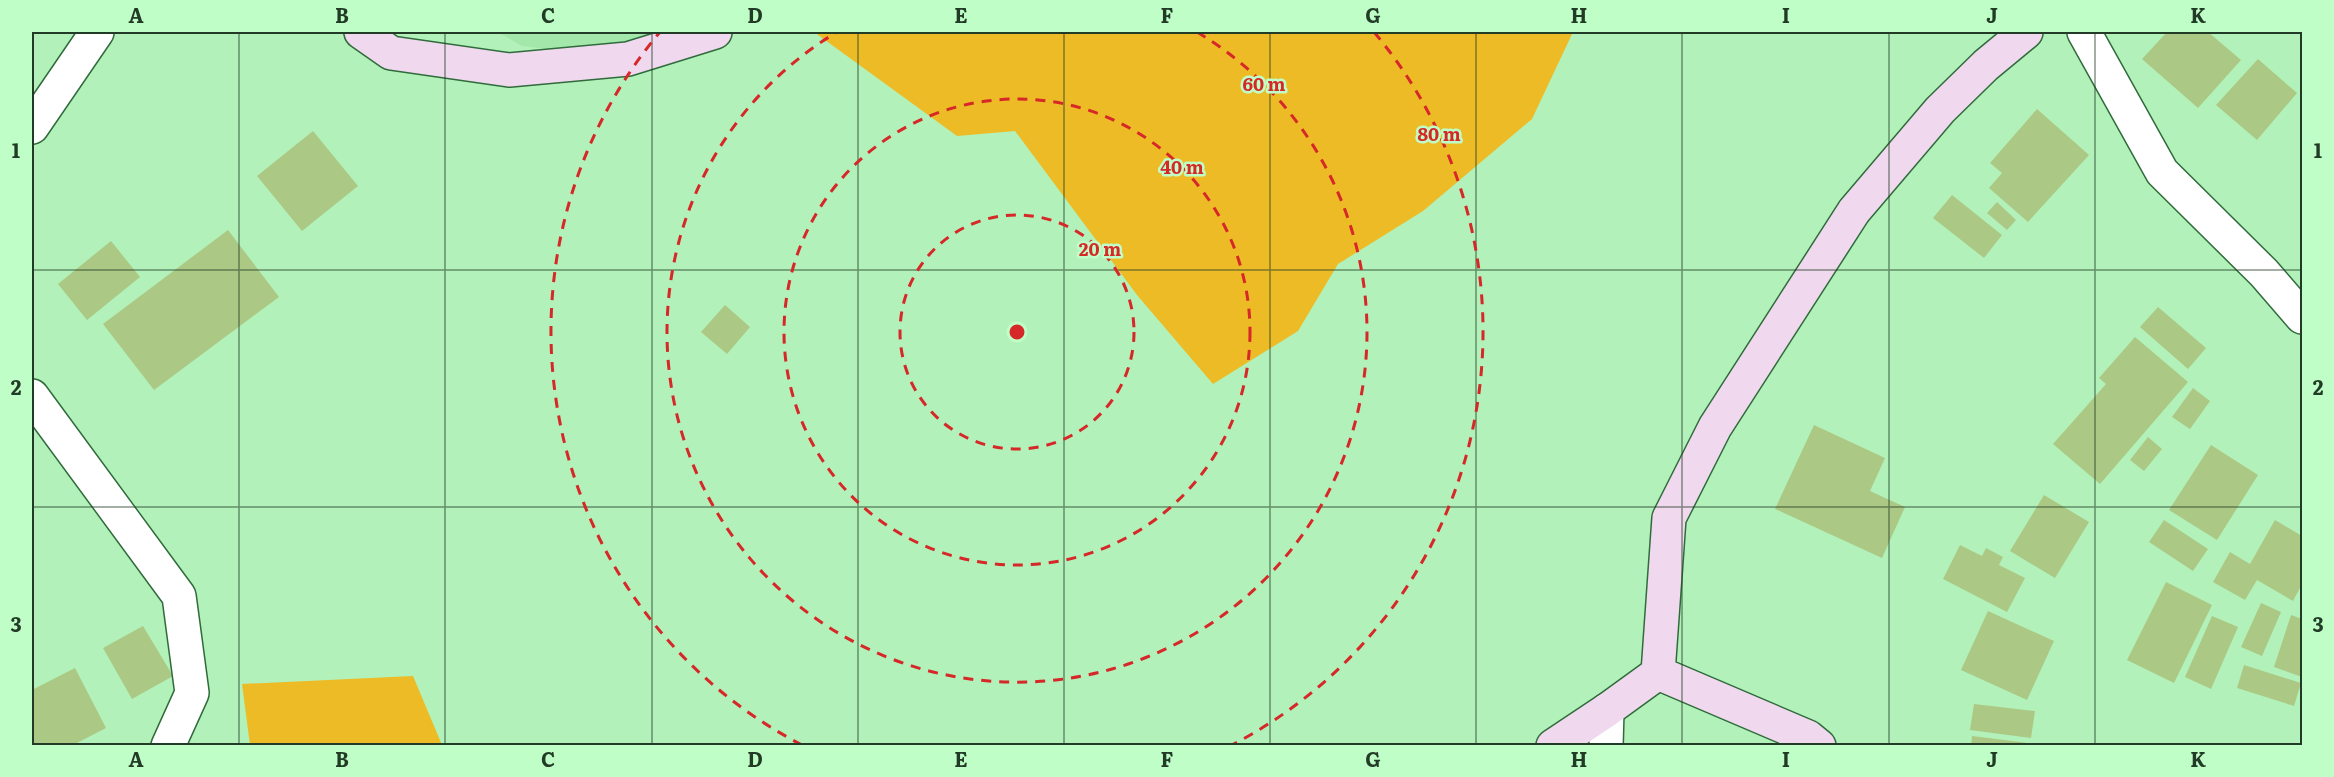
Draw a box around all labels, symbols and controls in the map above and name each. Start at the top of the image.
text: A [128,0,144,29]
text: B [335,0,349,29]
text: C [541,0,555,29]
text: D [747,0,763,29]
text: E [954,0,968,29]
text: F [1161,0,1174,29]
text: G [1365,0,1381,29]
text: H [1571,0,1587,29]
text: I [1782,0,1790,29]
text: J [1986,0,1998,29]
text: K [2190,0,2206,29]
text: 60 m [1242,70,1286,97]
text: 80 m [1417,120,1461,147]
text: 1 [12,134,20,164]
text: 1 [2314,134,2322,164]
text: 40 m [1160,153,1204,180]
text: 20 m [1079,235,1121,262]
centre of rings [1007,322,1027,342]
text: 2 [11,371,22,401]
text: 2 [2313,371,2324,401]
text: 3 [10,608,22,638]
text: 3 [2312,608,2324,638]
text: A [128,743,144,773]
text: B [335,743,349,773]
text: C [541,743,555,773]
text: D [747,743,763,773]
text: E [954,743,968,773]
text: F [1161,743,1174,773]
text: G [1365,743,1381,773]
text: H [1571,743,1587,773]
text: I [1782,743,1790,773]
text: J [1986,743,1998,773]
text: K [2190,743,2206,773]

